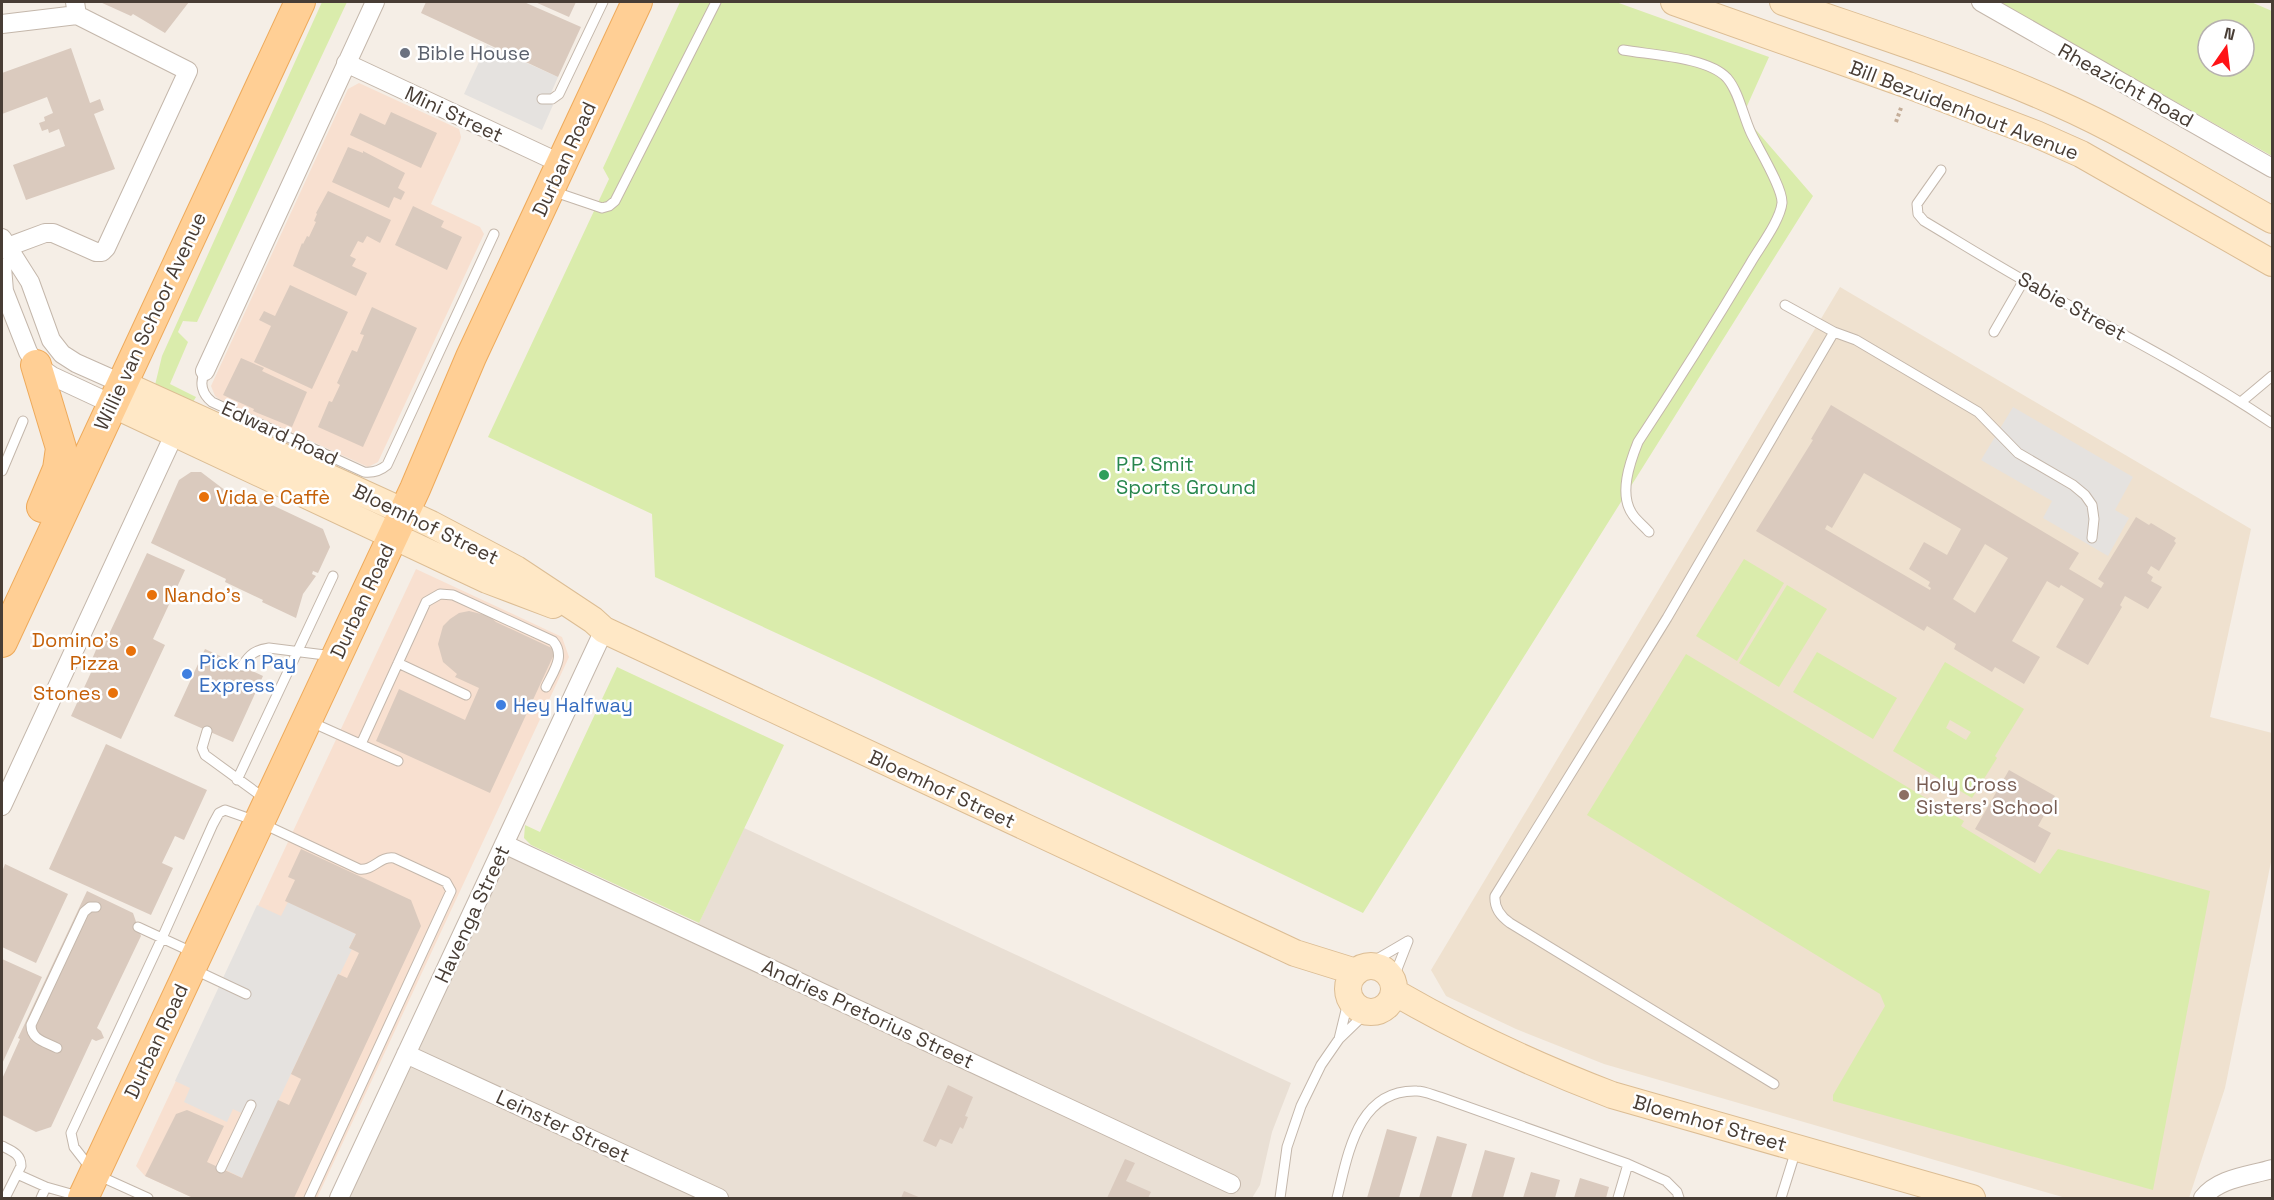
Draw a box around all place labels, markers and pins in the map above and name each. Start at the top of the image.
place label: Bible House [417,40,530,66]
marker: Bible House [398,46,412,60]
place label: P.P. Smit Sports Ground [1116,451,1256,500]
marker: P.P. Smit Sports Ground [1097,468,1111,482]
place label: Vida e Caffè [216,484,330,510]
marker: Vida e Caffè [197,490,211,504]
place label: Nando's [164,582,241,608]
marker: Nando's [145,588,159,602]
place label: Domino's Pizza [32,627,119,676]
marker: Domino's Pizza [124,644,138,658]
place label: Pick n Pay Express [199,649,296,698]
marker: Pick n Pay Express [180,667,194,681]
place label: Stones [33,680,101,706]
marker: Stones [106,686,120,700]
place label: Hey Halfway [513,692,633,718]
marker: Hey Halfway [494,698,508,712]
place label: Holy Cross Sisters' School [1916,771,2058,820]
marker: Holy Cross Sisters' School [1897,788,1911,802]

